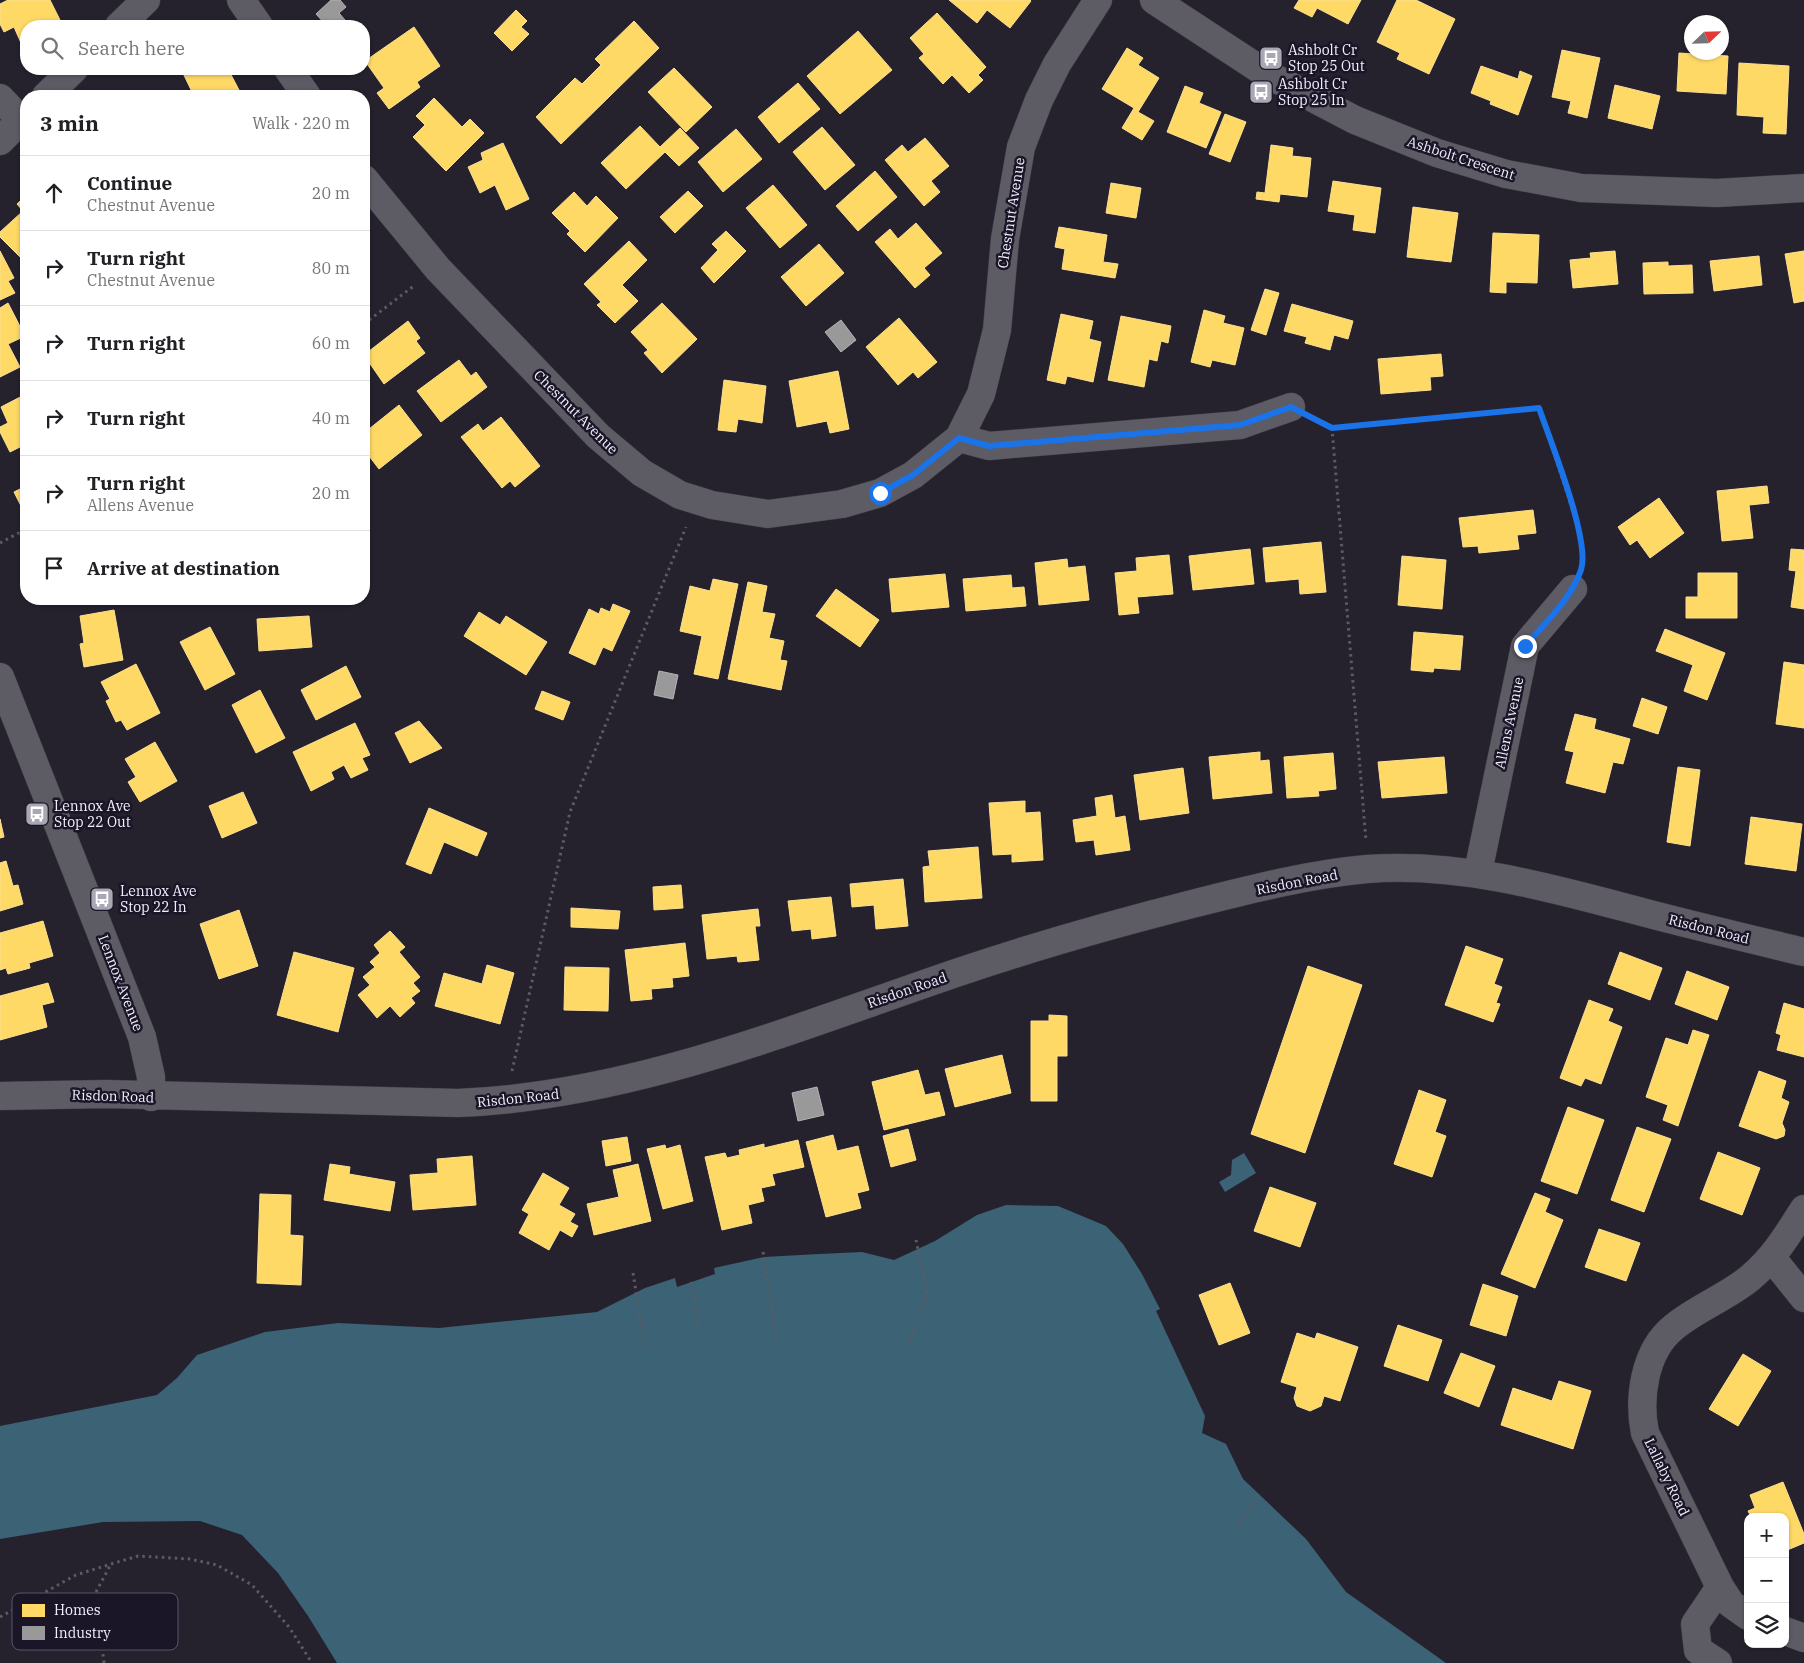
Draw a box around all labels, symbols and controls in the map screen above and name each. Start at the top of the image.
north arrow [1684,15,1729,60]
search box [20,20,370,75]
icon: search [38,34,66,62]
text: Search here [78,36,185,60]
place label: Ashbolt Cr Stop 25 Out [1288,41,1365,75]
bus stop icon: Ashbolt Cr Stop 25 Out [1258,45,1284,71]
place label: Ashbolt Cr Stop 25 In [1278,75,1348,109]
bus stop icon: Ashbolt Cr Stop 25 In [1248,79,1274,105]
text: 3 min [40,109,99,137]
text: Walk · 220 m [252,113,350,133]
street label: Ashbolt Crescent [1405,132,1517,184]
street label: Chestnut Avenue [993,156,1029,270]
text: Continue [87,171,172,195]
icon: ahead [40,179,68,207]
text: 20 m [312,183,350,203]
text: Chestnut Avenue [87,195,215,215]
text: Turn right [87,246,185,270]
icon: right [40,254,68,282]
text: 80 m [312,258,350,278]
text: Chestnut Avenue [87,270,215,290]
icon: right [40,329,68,357]
text: Turn right [87,331,185,355]
text: 60 m [312,333,350,353]
street label: Chestnut Avenue [530,366,622,458]
icon: right [40,404,68,432]
text: Turn right [87,406,185,430]
text: 40 m [312,408,350,428]
text: Turn right [87,471,185,495]
icon: right [40,479,68,507]
route start [869,482,892,505]
text: 20 m [312,483,350,503]
text: Allens Avenue [87,495,194,515]
icon: arrive [40,554,68,582]
text: Arrive at destination [87,556,280,580]
route end [1514,635,1537,658]
street label: Allens Avenue [1490,675,1528,771]
place label: Lennox Ave Stop 22 Out [54,797,131,831]
bus stop icon: Lennox Ave Stop 22 Out [24,801,50,827]
street label: Risdon Road [1255,865,1340,899]
place label: Lennox Ave Stop 22 In [120,882,197,916]
bus stop icon: Lennox Ave Stop 22 In [89,886,115,912]
street label: Risdon Road [1667,910,1752,948]
street label: Lennox Avenue [94,932,148,1034]
street label: Risdon Road [865,968,949,1012]
street label: Risdon Road [476,1085,561,1111]
street label: Risdon Road [71,1086,155,1106]
street label: Lallaby Road [1640,1435,1694,1519]
map controls [1744,1513,1789,1648]
button: + [1744,1513,1789,1558]
button: − [1744,1558,1789,1603]
legend [12,1593,178,1650]
text: Homes [54,1601,101,1619]
button: layers [1744,1603,1789,1648]
text: Industry [54,1624,111,1642]

